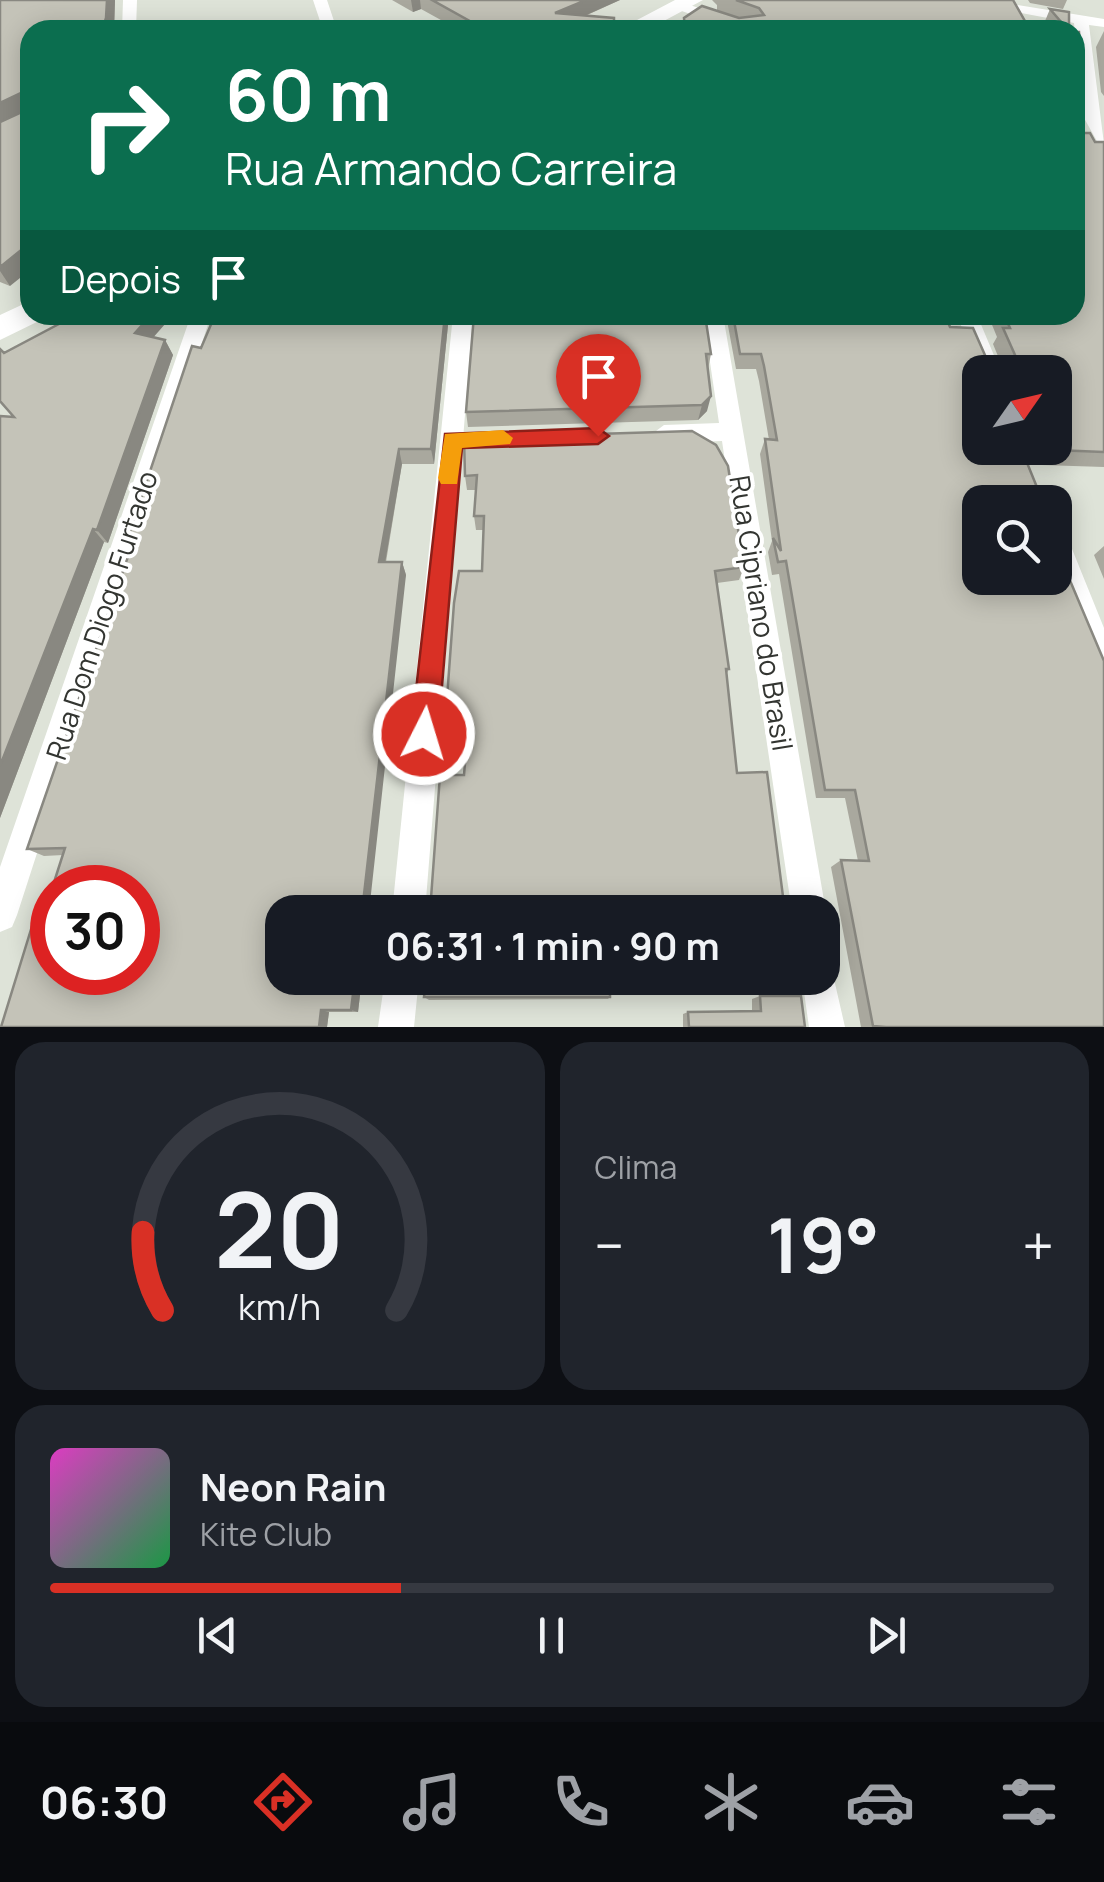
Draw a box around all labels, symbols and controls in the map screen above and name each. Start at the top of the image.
text: 60 m [225,46,392,142]
icon: right [60,60,190,190]
text: Rua Armando Carreira [225,137,677,199]
icon: arrive [201,250,256,305]
text: Depois [60,252,181,304]
pin [556,334,641,437]
icon: arrive [571,349,626,404]
north arrow [962,355,1072,465]
map controls [962,355,1072,595]
street label: Rua Dom Diogo Furtado [36,466,166,764]
street label: Rua Cipriano do Brasil [721,473,803,753]
button: search [962,485,1072,595]
position arrow [372,682,476,786]
speed limit sign: 30 [30,865,160,995]
text: 06:31 · 1 min · 90 m [385,919,720,971]
text: Clima [595,1145,677,1189]
text: 20 [215,1157,345,1299]
text: 19° [767,1193,880,1296]
text: − [595,1207,624,1283]
text: + [1022,1207,1054,1283]
text: km/h [238,1282,321,1331]
text: Neon Rain [200,1460,386,1512]
text: Kite Club [200,1512,332,1556]
icon: previous [190,1608,245,1663]
icon: pause [524,1608,579,1663]
icon: next [859,1608,914,1663]
icon: directions [248,1767,318,1837]
icon: music [397,1767,467,1837]
icon: phone [546,1767,616,1837]
icon: climate [696,1767,766,1837]
icon: car [845,1767,915,1837]
icon: filters [994,1767,1064,1837]
text: 06:30 [40,1771,168,1833]

